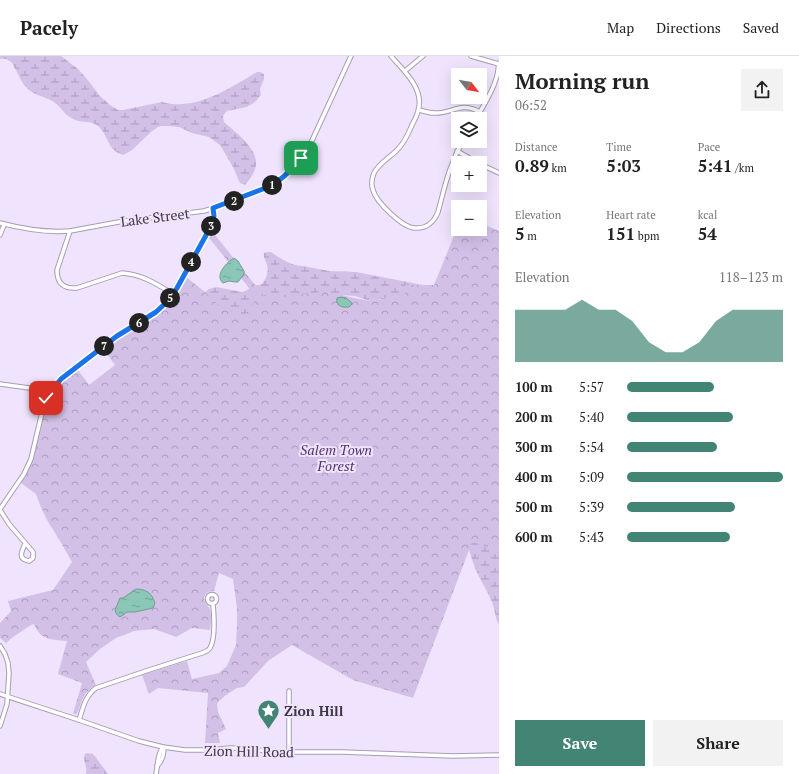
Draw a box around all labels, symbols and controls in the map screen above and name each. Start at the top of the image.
text: Pacely [20,15,78,40]
text: Map [607,18,634,37]
text: Directions [656,18,721,37]
text: Saved [743,18,779,37]
text: Morning run [515,66,649,95]
north arrow [451,68,487,104]
map controls [451,68,487,236]
button: share [741,69,783,111]
text: 06:52 [515,96,547,114]
button: layers [451,112,487,148]
text: Distance [515,140,558,154]
text: Time [606,140,631,154]
text: Pace [698,140,720,154]
pin [284,141,318,175]
icon: arrive [290,147,312,169]
text: 0.89 [515,154,549,177]
text: 5:03 [606,154,641,177]
text: 5:41 [698,154,732,177]
button: + [451,156,487,192]
text: km [549,161,567,175]
text: /km [732,161,754,175]
pin: 1 [262,175,282,195]
text: 1 [269,178,275,192]
pin: 2 [224,191,244,211]
text: 2 [231,194,237,208]
button: − [451,200,487,236]
street label: Lake Street [119,203,192,231]
text: Elevation [515,208,561,222]
text: Heart rate [606,208,656,222]
text: kcal [698,208,717,222]
pin: 3 [201,216,221,236]
text: 3 [208,219,214,233]
text: 5 [515,222,525,245]
text: 151 [606,222,635,245]
text: 54 [698,222,717,245]
text: m [525,229,537,243]
text: bpm [635,229,660,243]
pin: 4 [181,252,201,272]
text: 4 [188,255,194,269]
text: Elevation [515,268,570,286]
text: 118–123 m [719,268,783,286]
pin: 5 [160,288,180,308]
text: 5 [167,291,173,305]
pin: 6 [129,313,149,333]
text: 6 [136,316,142,330]
pin: 7 [94,336,114,356]
text: 7 [101,339,107,353]
text: 100 m [515,378,553,396]
text: 5:57 [579,378,604,396]
pin [29,381,63,415]
icon: check [35,387,57,409]
text: 200 m [515,408,553,426]
text: 5:40 [579,408,604,426]
text: 300 m [515,438,553,456]
text: 5:54 [579,438,604,456]
park label: Salem Town Forest [300,440,372,475]
text: 400 m [515,468,553,486]
text: 5:09 [579,468,604,486]
text: 500 m [515,498,553,516]
text: 5:39 [579,498,604,516]
text: 600 m [515,528,553,546]
text: 5:43 [579,528,604,546]
place icon: Zion Hill [256,697,282,730]
place label: Zion Hill [284,701,344,720]
button: Save [515,720,645,766]
button: Share [653,720,783,766]
street label: Zion Hill Road [204,741,294,761]

